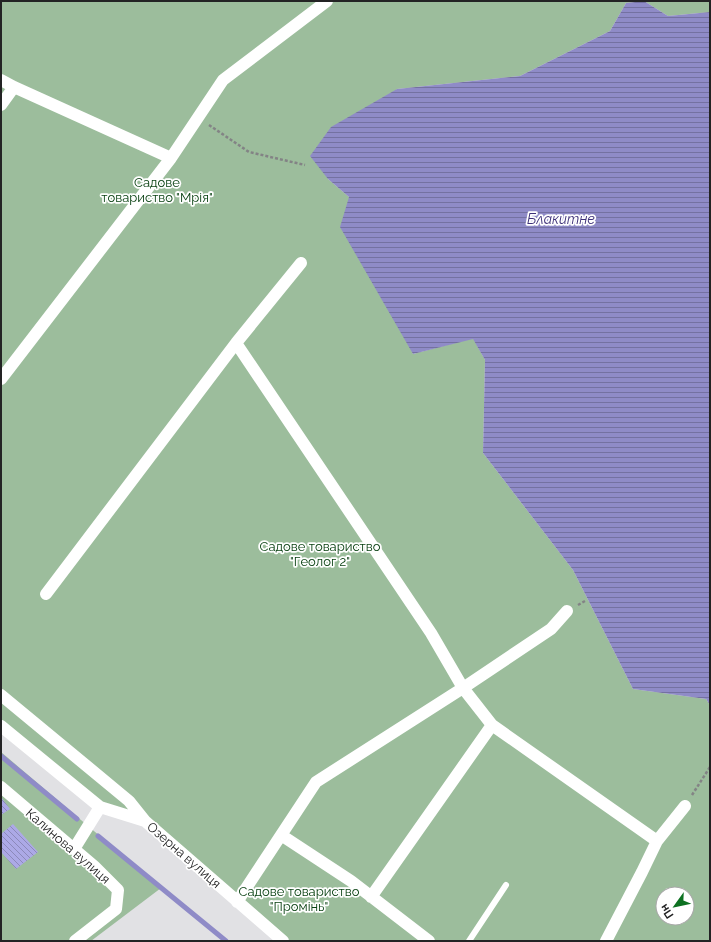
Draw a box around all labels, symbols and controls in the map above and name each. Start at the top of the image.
park label: Садове товариство "Мрія" [101,175,213,205]
water label: Блакитне [527,211,595,227]
park label: Садове товариство "Геолог 2" [260,539,381,569]
street label: Калинова вулиця [23,805,113,887]
street label: Озерна вулиця [144,819,224,891]
park label: Садове товариство "Промінь" [239,884,360,914]
north arrow [655,886,695,926]
text: Пн [658,901,676,921]

